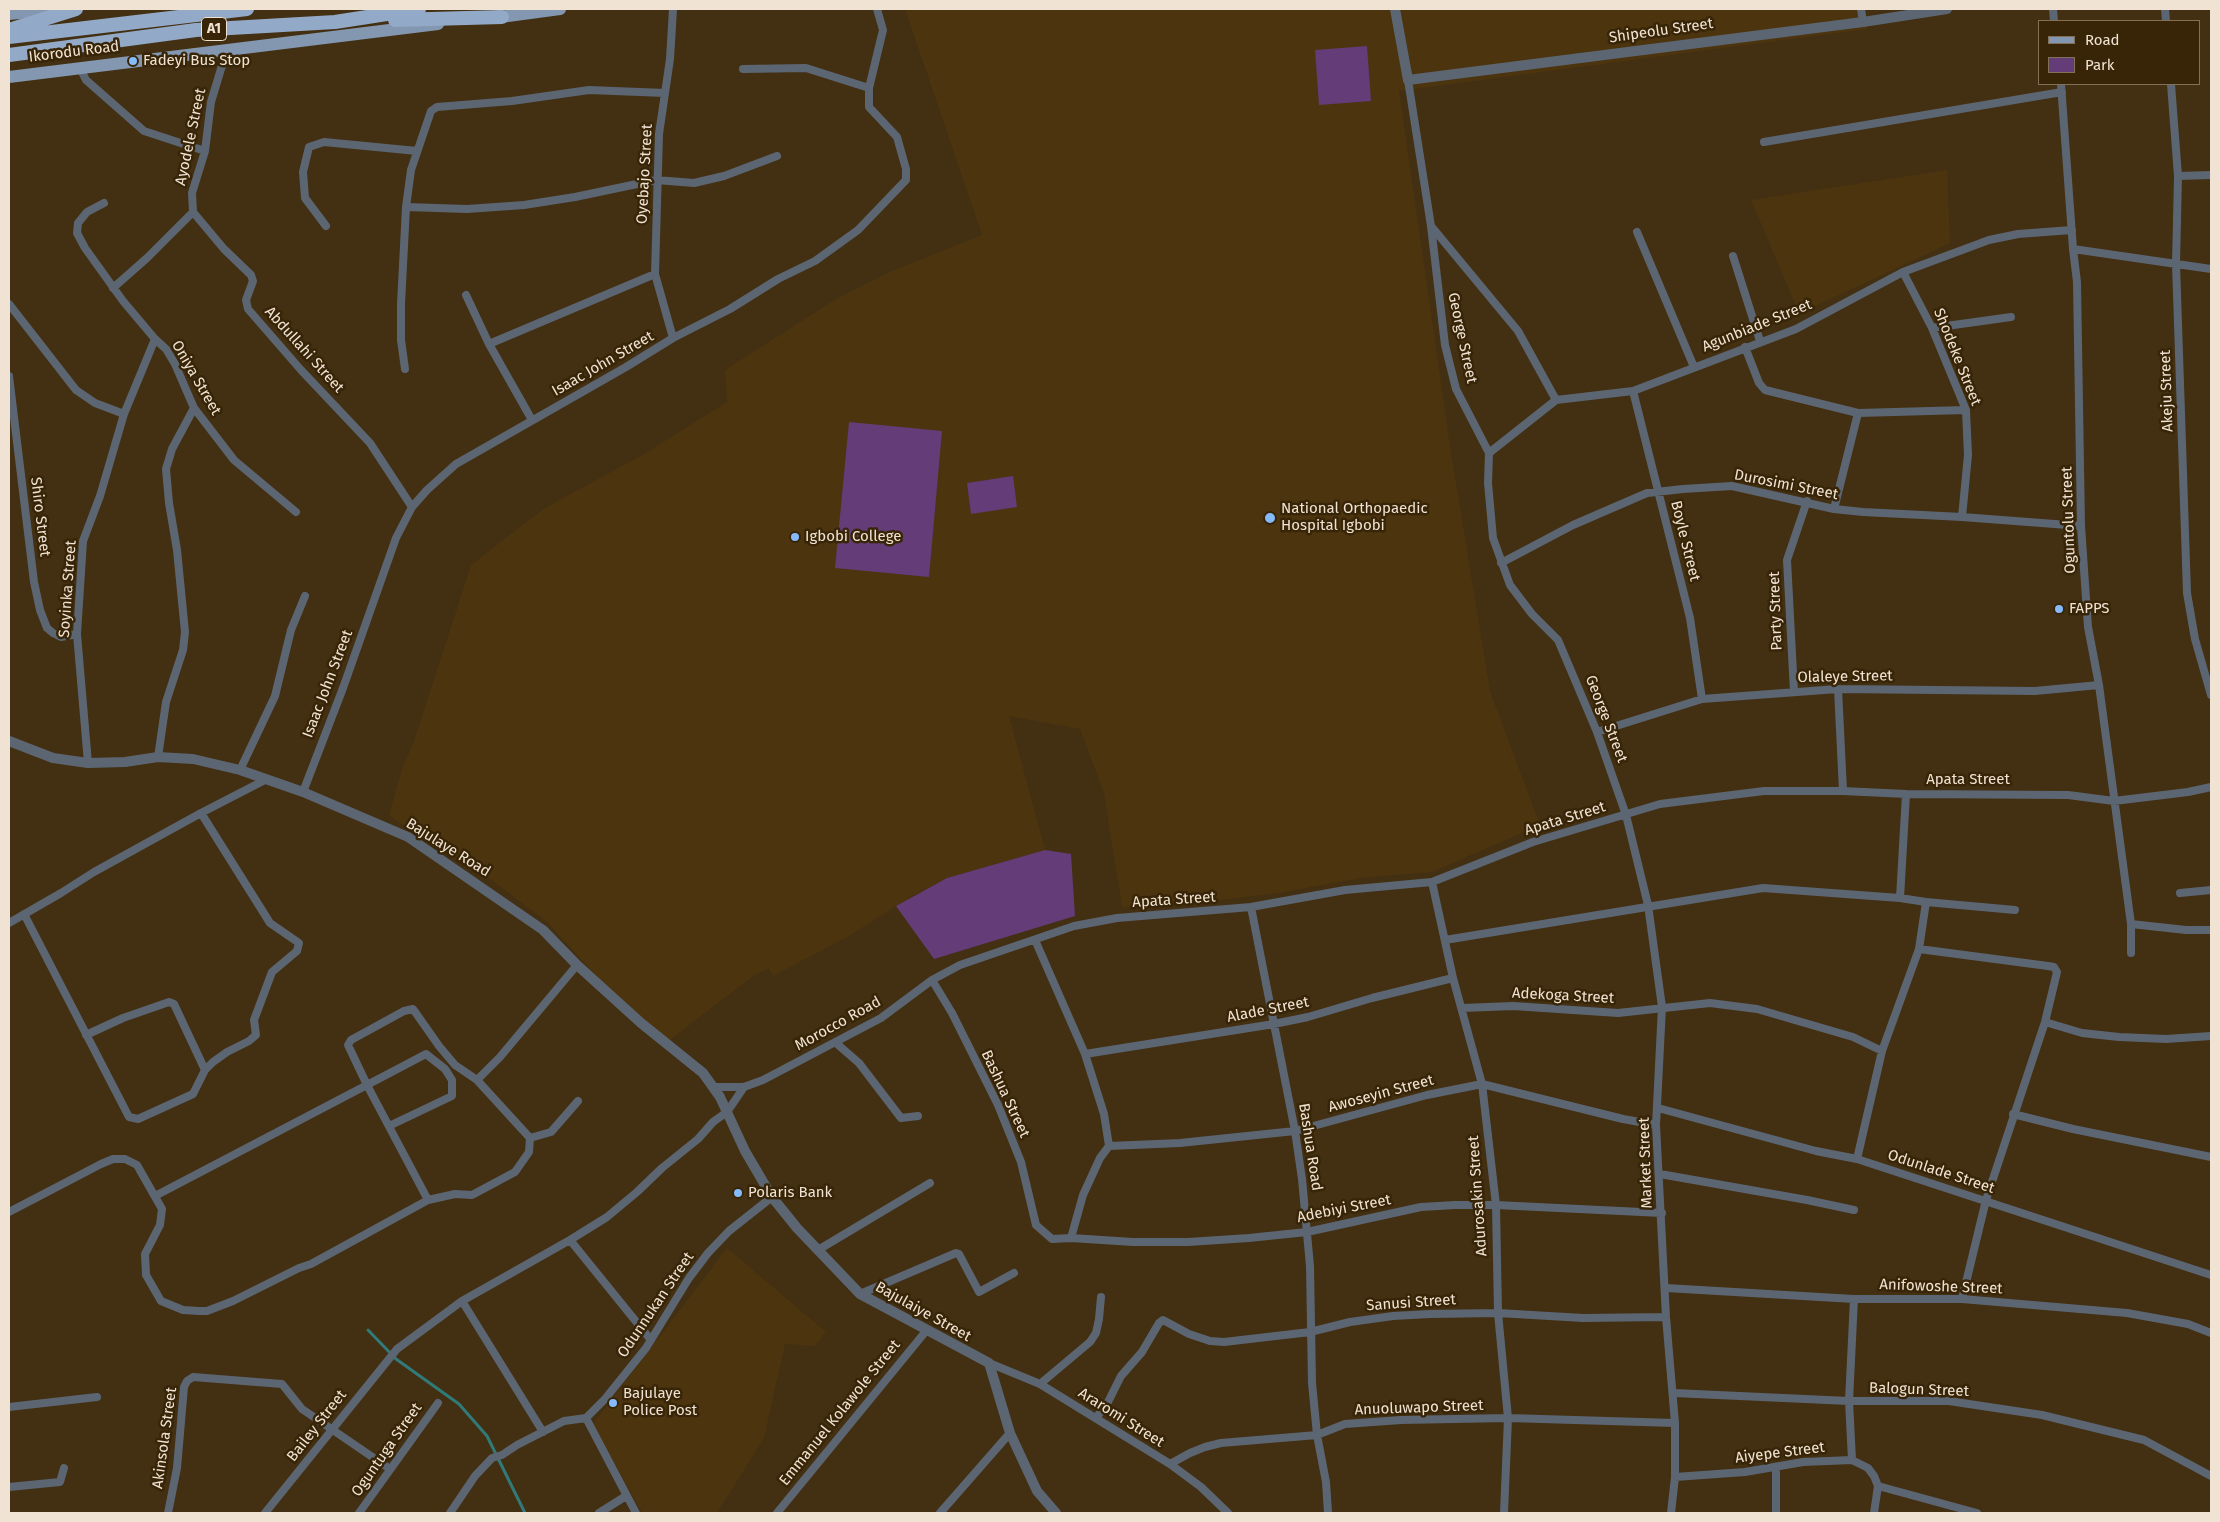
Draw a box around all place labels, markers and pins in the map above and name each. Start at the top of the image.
place label: Fadeyi Bus Stop [143,52,250,70]
marker: Fadeyi Bus Stop [127,55,139,67]
place label: National Orthopaedic Hospital Igbobi [1281,500,1428,535]
marker: National Orthopaedic Hospital Igbobi [1263,511,1277,525]
place label: Igbobi College [805,528,901,546]
marker: Igbobi College [789,531,801,543]
place label: FAPPS [2069,600,2110,618]
marker: FAPPS [2053,603,2065,615]
place label: Polaris Bank [748,1184,832,1202]
marker: Polaris Bank [732,1187,744,1199]
place label: Bajulaye Police Post [623,1385,697,1420]
marker: Bajulaye Police Post [607,1397,619,1409]

